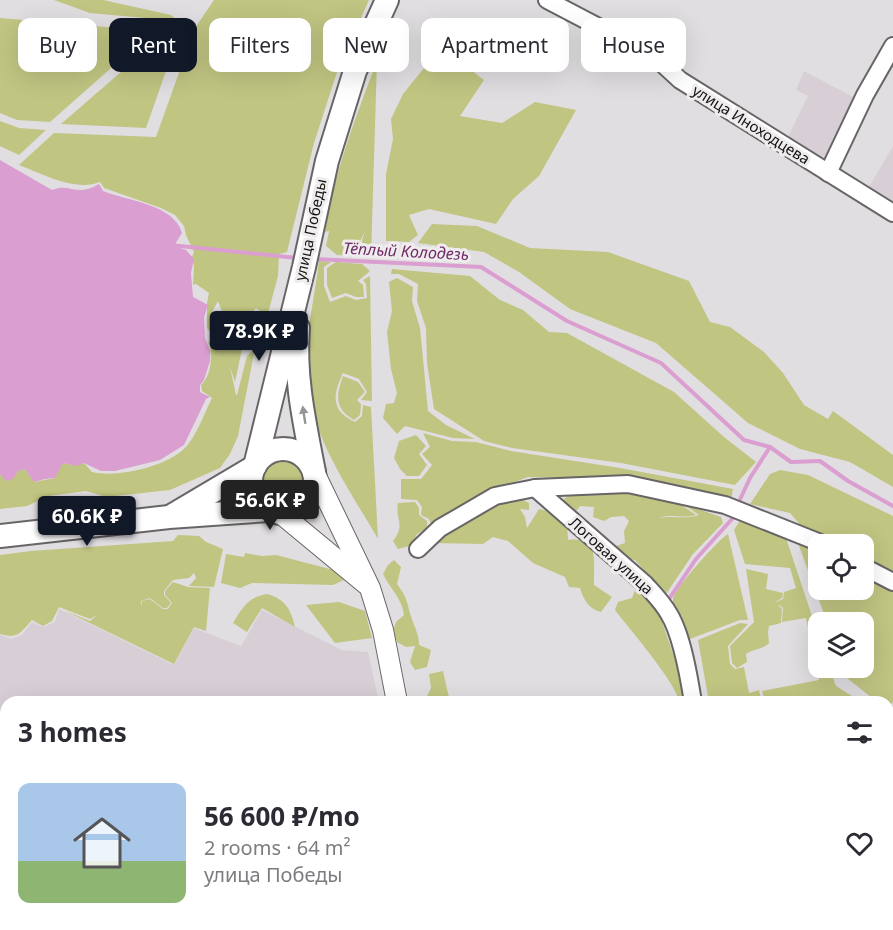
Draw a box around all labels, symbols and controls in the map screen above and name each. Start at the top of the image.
chip: Buy [18,18,97,72]
chip: Rent [109,18,197,72]
chip: Filters [209,18,311,72]
chip: New [323,18,409,72]
chip: Apartment [421,18,569,72]
chip: House [581,18,686,72]
street label: улица Иноходцева [689,80,814,168]
street label: улица Победы [289,177,331,283]
water label: Тёплый Колодезь [342,237,470,265]
pin: 78.9K ₽ [204,311,314,362]
text: 78.9K ₽ [224,317,294,344]
one-way arrow [299,405,308,424]
pin: 56.6K ₽ [215,480,325,531]
text: 56.6K ₽ [235,486,305,513]
pin: 60.6K ₽ [32,496,142,547]
text: 60.6K ₽ [52,502,122,529]
street label: Логовая улица [565,512,658,598]
map controls [808,534,874,678]
button: locate [808,534,874,600]
button: layers [808,612,874,678]
text: 3 homes [18,714,127,750]
icon: filters [843,716,876,749]
text: 56 600 ₽/mo [204,798,360,834]
icon: home [66,807,138,879]
icon: heart [843,827,876,860]
text: 2 rooms · 64 m² [204,834,351,861]
text: улица Победы [204,861,343,888]

